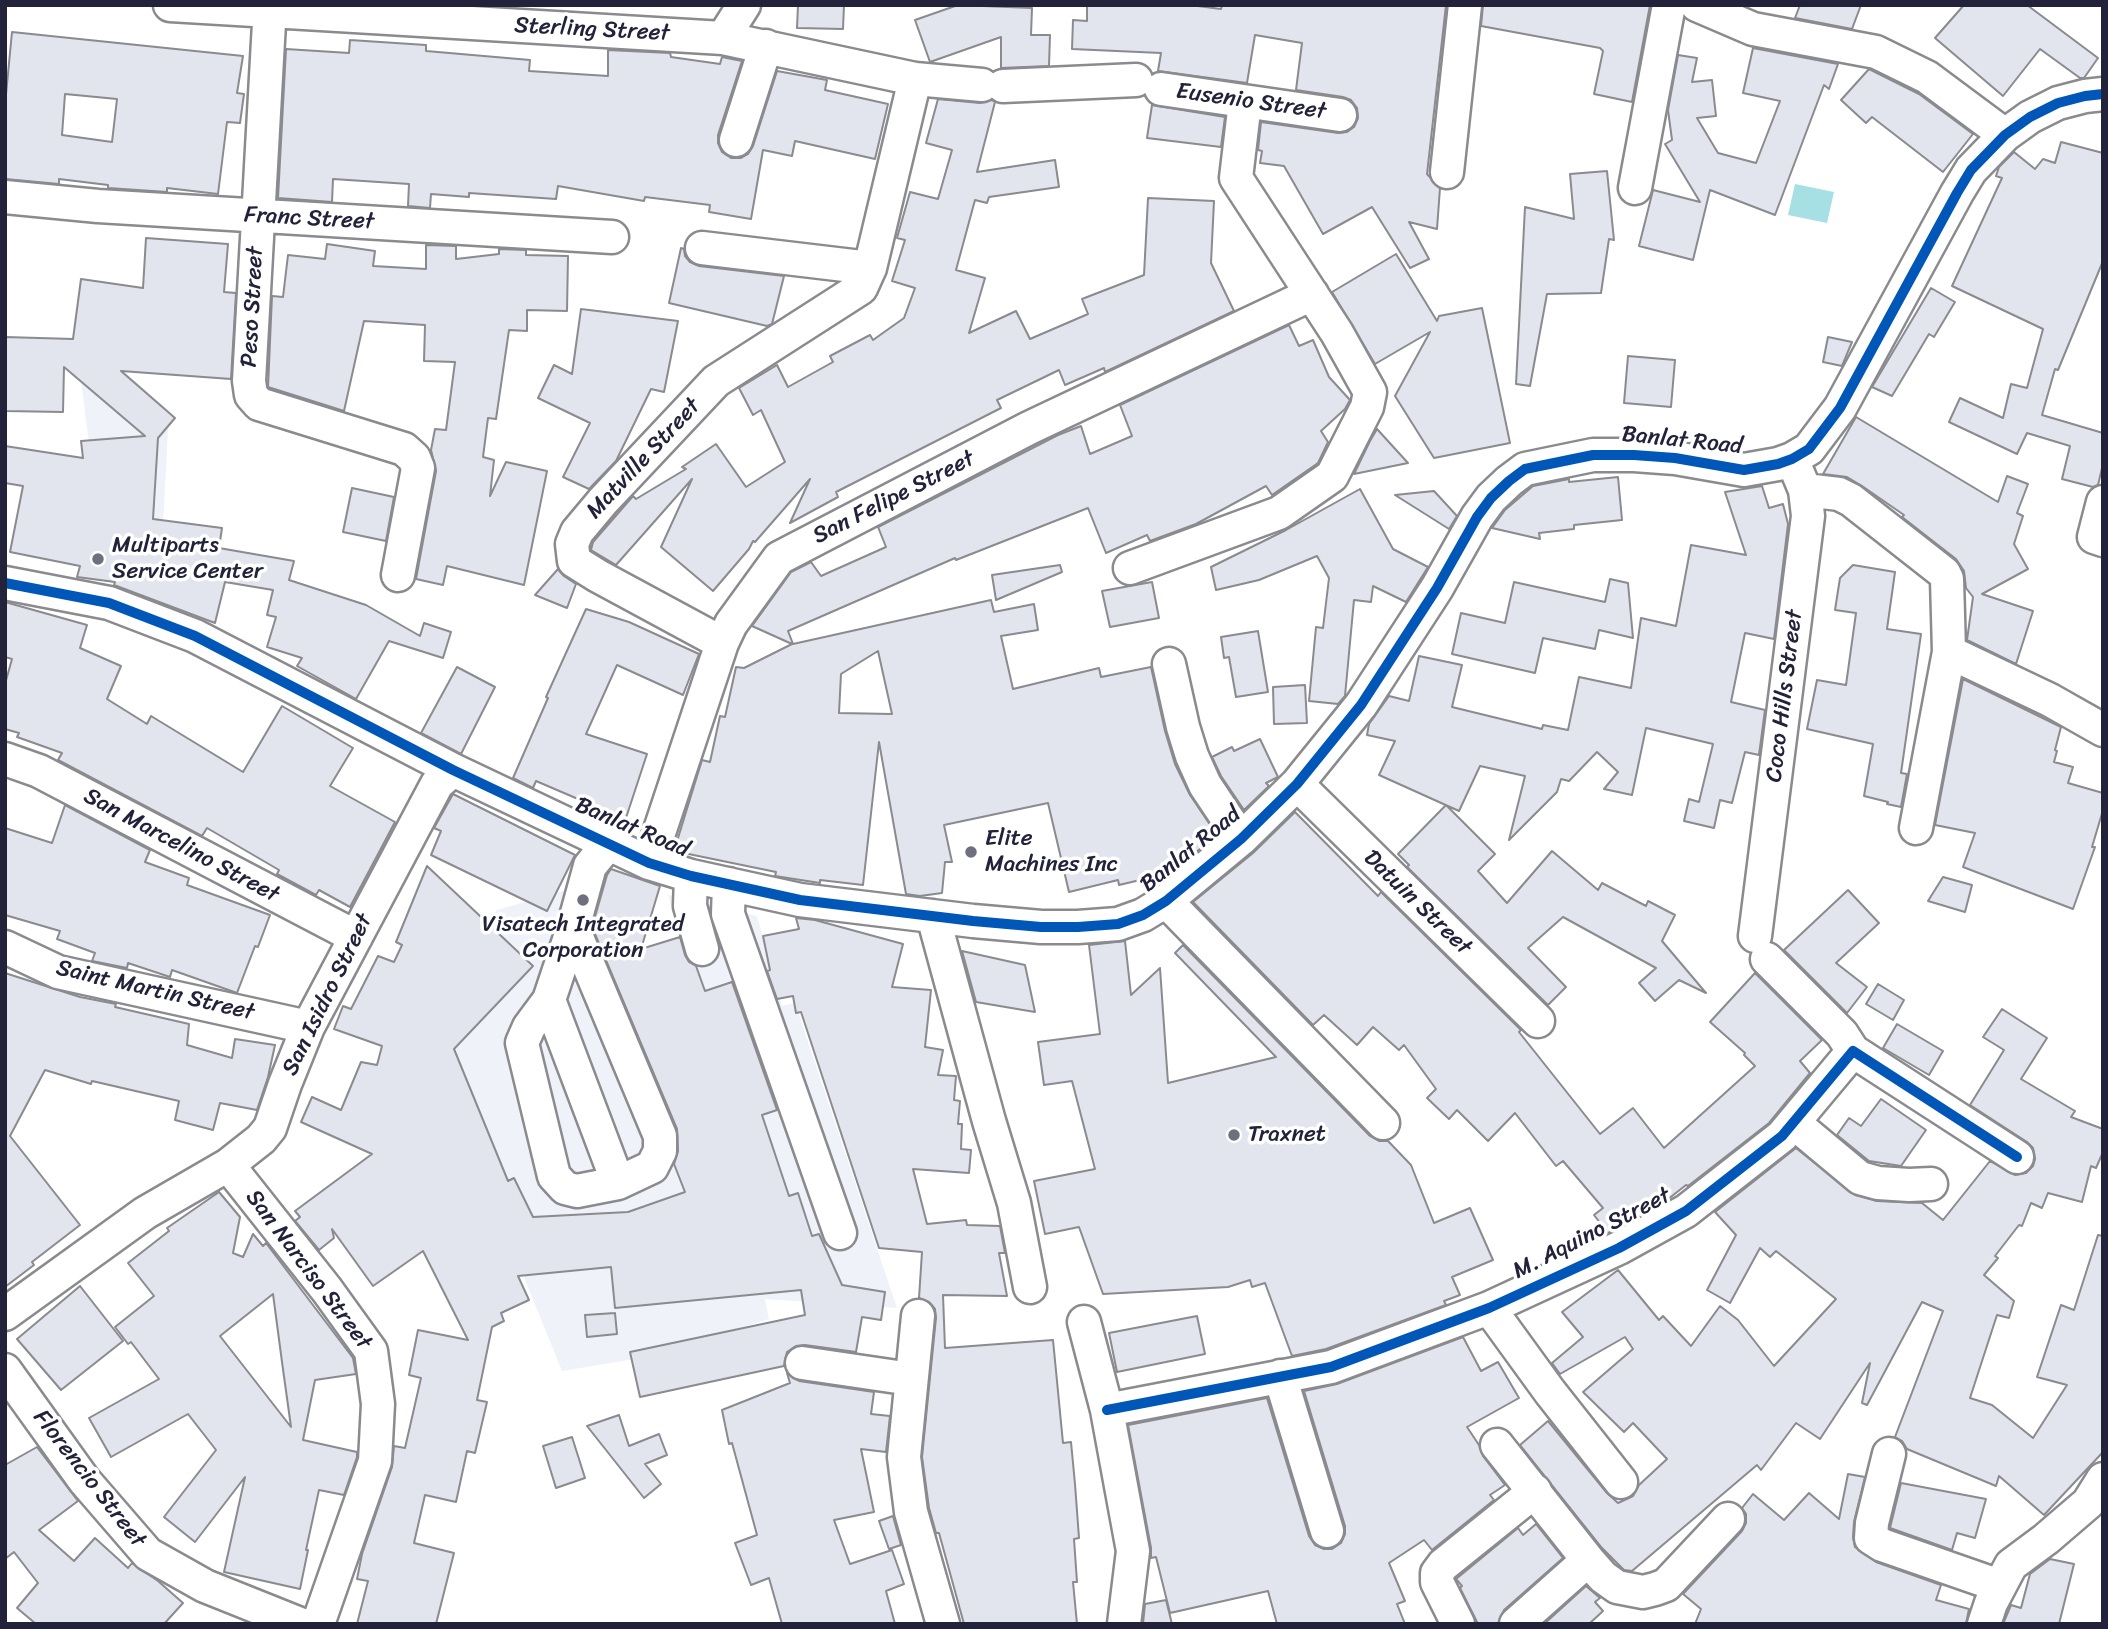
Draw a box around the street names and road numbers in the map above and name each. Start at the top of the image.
street label: Sterling Street [514,12,670,48]
street label: Eusenio Street [1174,78,1328,126]
street label: Franc Street [243,202,375,236]
street label: Peso Street [236,246,270,368]
street label: Matville Street [581,393,707,525]
street label: Banlat Road [1620,421,1744,461]
street label: San Felipe Street [809,445,979,551]
street label: Coco Hills Street [1761,608,1809,784]
street label: San Marcelino Street [79,783,283,909]
street label: Banlat Road [571,792,693,864]
street label: Banlat Road [1135,801,1247,899]
street label: Datuin Street [1357,845,1477,961]
street label: San Isidro Street [277,910,379,1080]
street label: Saint Martin Street [53,955,257,1027]
street label: M. Aquino Street [1509,1182,1675,1286]
street label: San Narciso Street [239,1185,377,1355]
street label: Florencio Street [27,1405,151,1553]

